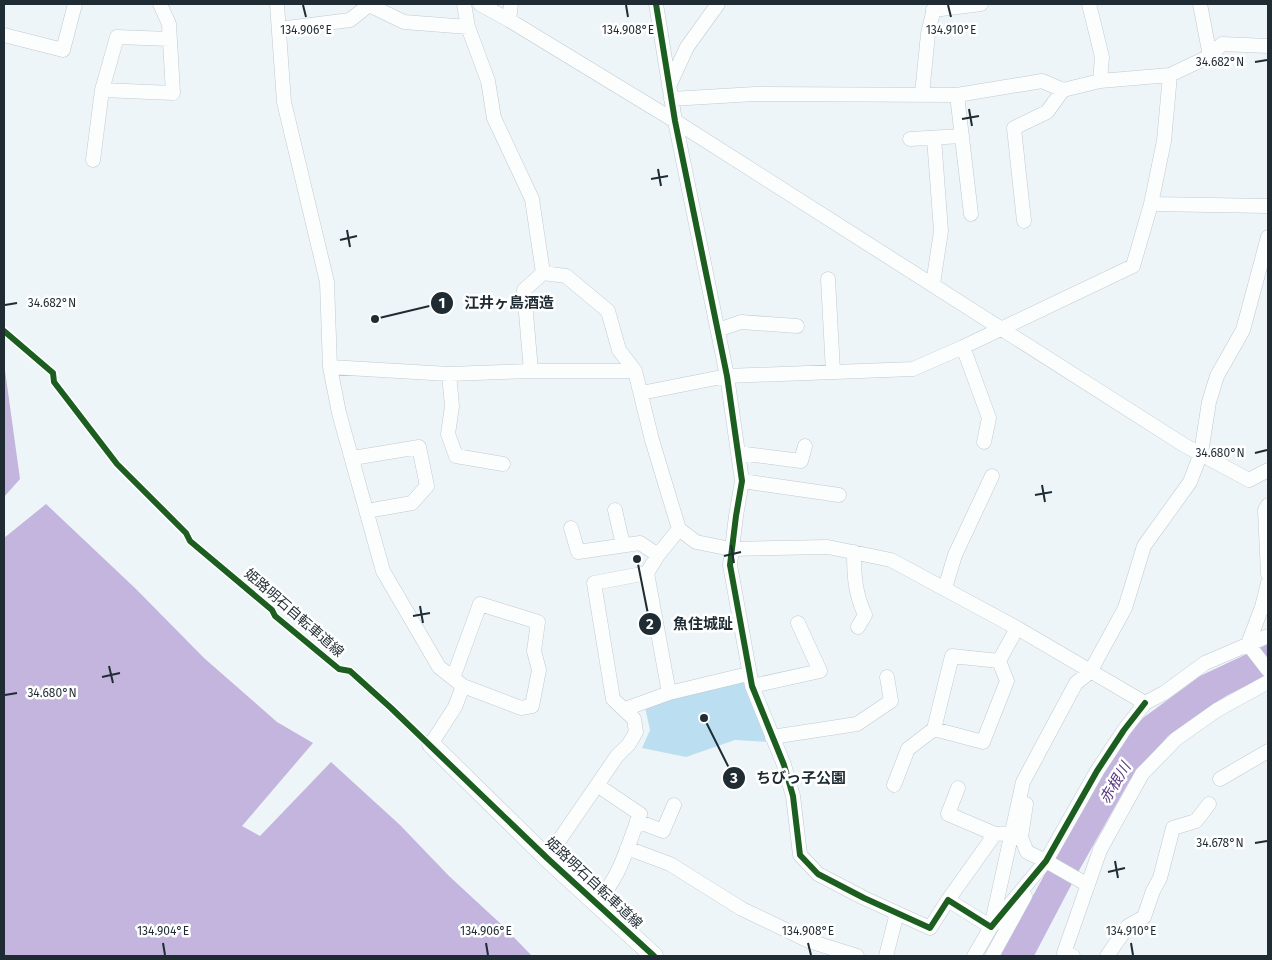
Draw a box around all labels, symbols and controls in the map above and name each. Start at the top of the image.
text: 134.906°E [280,23,332,37]
text: 134.908°E [602,23,654,37]
text: 134.910°E [926,23,976,37]
text: 34.682°N [1196,55,1244,69]
callout: 江井ヶ島酒造 [429,288,564,318]
text: 1 [439,294,445,312]
text: 江井ヶ島酒造 [464,294,554,312]
text: 34.682°N [28,296,76,310]
text: 34.680°N [1195,446,1245,460]
street label: 姫路明石自転車道線 [241,565,347,661]
callout: 魚住城趾 [638,609,743,639]
text: 2 [646,615,654,633]
text: 魚住城趾 [673,615,733,633]
text: 34.680°N [27,686,77,700]
water label: 赤根川 [1096,757,1135,807]
callout: ちびっ子公園 [721,763,856,793]
text: 3 [729,769,738,787]
text: ちびっ子公園 [756,769,846,787]
street label: 姫路明石自転車道線 [542,834,646,932]
text: 34.678°N [1196,836,1244,850]
text: 134.904°E [137,924,189,938]
text: 134.906°E [460,924,512,938]
text: 134.908°E [782,924,834,938]
text: 134.910°E [1106,924,1156,938]

